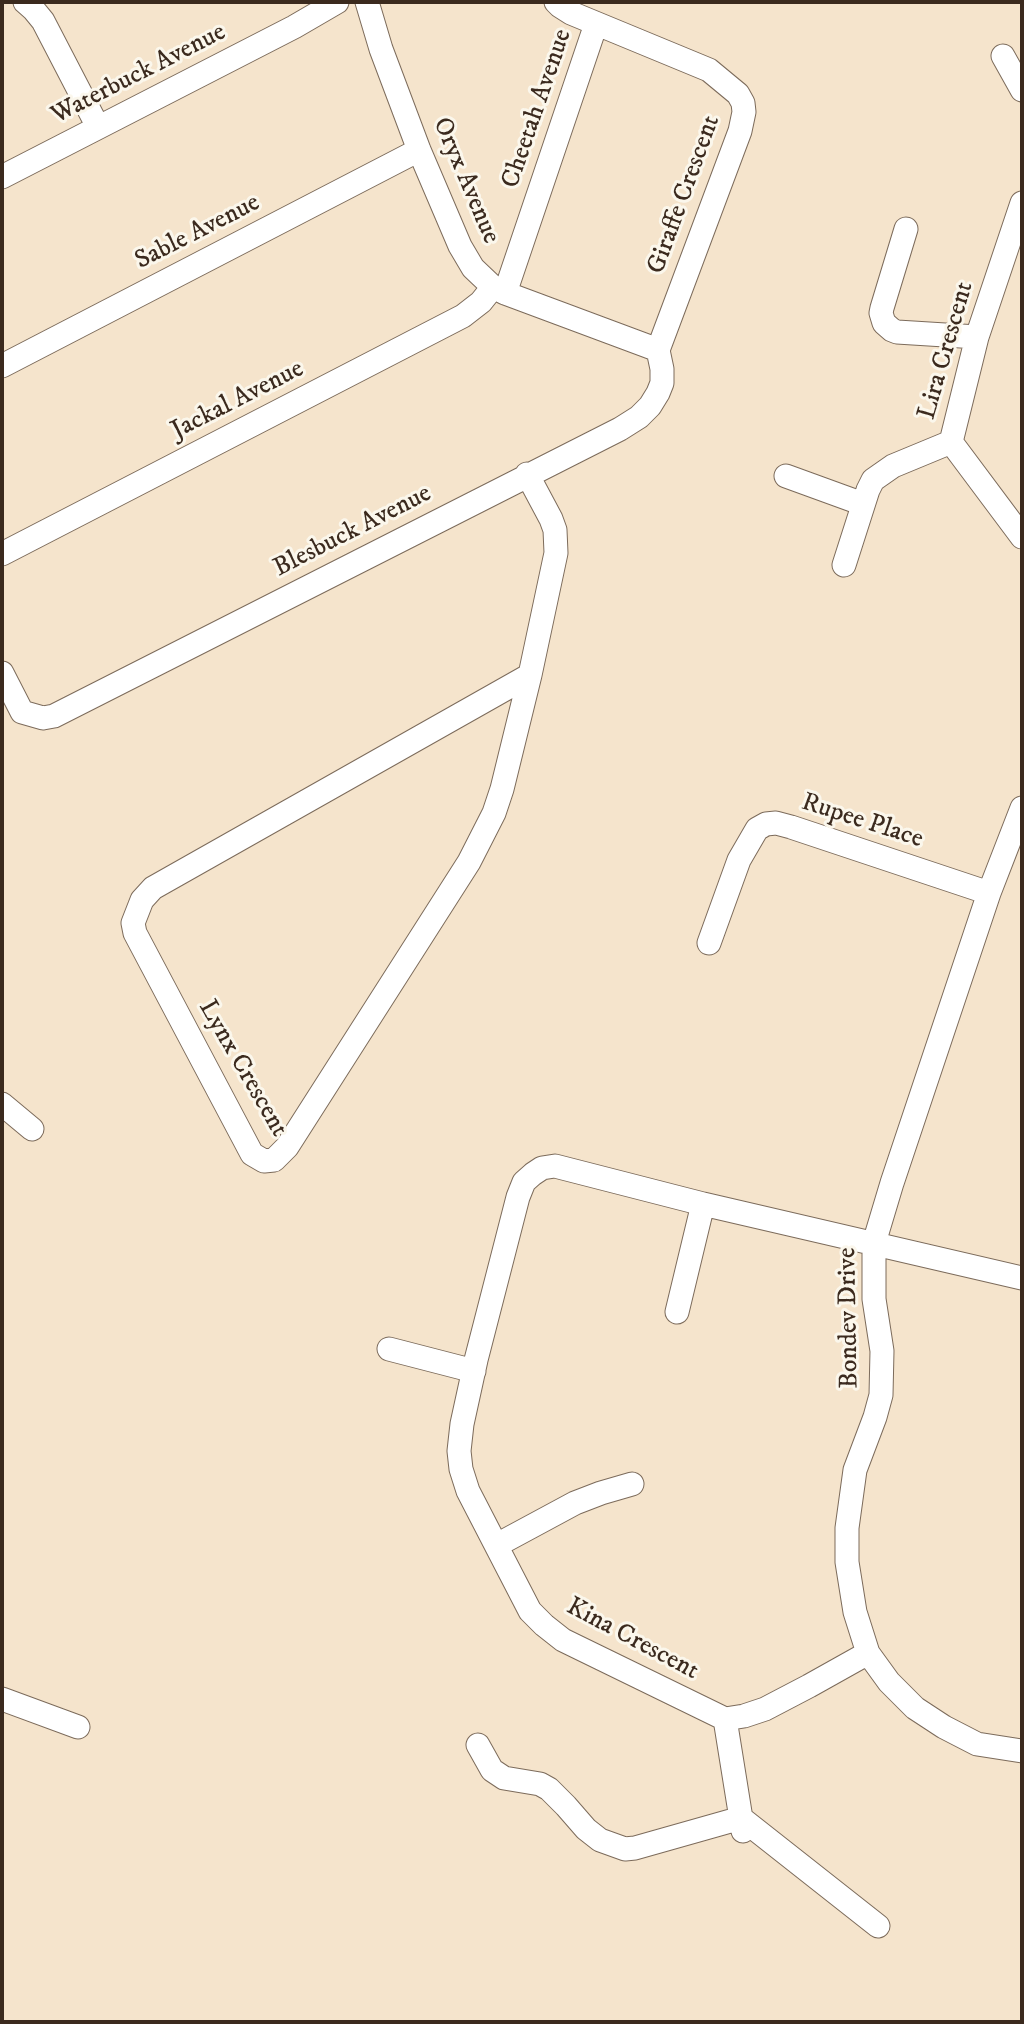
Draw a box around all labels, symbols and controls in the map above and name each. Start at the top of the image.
street label: Waterbuck Avenue [47,18,231,132]
street label: Cheetah Avenue [496,25,580,193]
street label: Giraffe Crescent [642,111,728,279]
street label: Oryx Avenue [425,113,505,249]
street label: Sable Avenue [130,188,266,278]
street label: Lira Crescent [912,279,982,423]
street label: Jackal Avenue [167,354,309,448]
street label: Blesbuck Avenue [269,479,437,585]
street label: Rupee Place [797,788,927,856]
street label: Lynx Crescent [190,995,294,1143]
street label: Bondev Drive [833,1247,867,1389]
street label: Kina Crescent [561,1592,703,1688]

